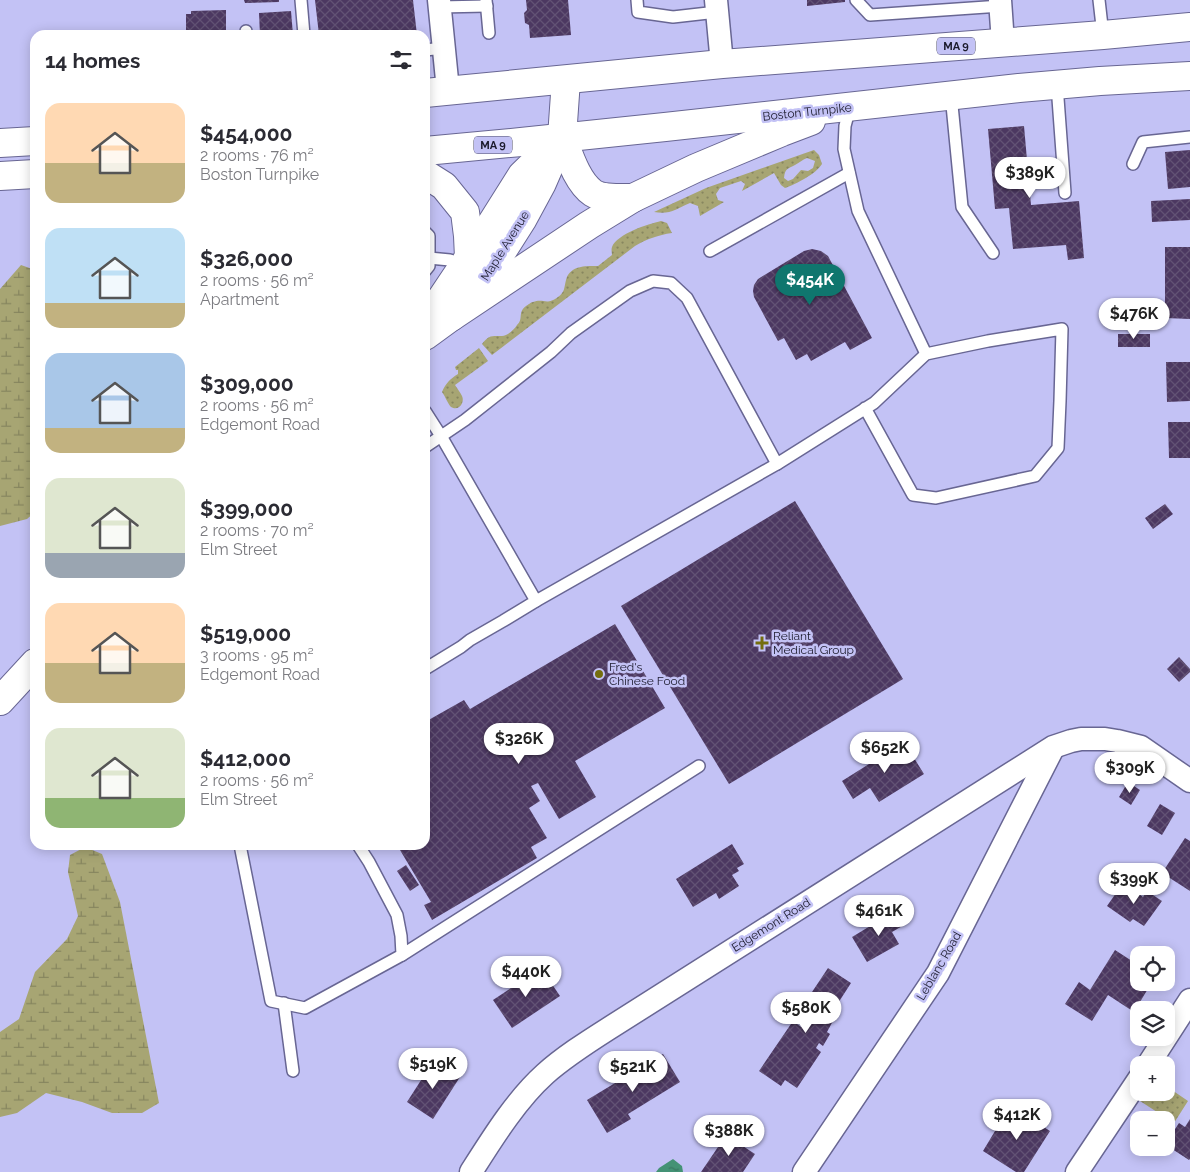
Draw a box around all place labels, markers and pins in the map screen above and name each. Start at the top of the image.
pin: $389K [995,156,1065,199]
pin: $454K [775,264,845,306]
pin: $476K [1099,298,1169,340]
place label: Reliant Medical Group [773,629,854,657]
marker: Reliant Medical Group [755,636,769,650]
place label: Fred's Chinese Food [609,660,685,688]
marker: Fred's Chinese Food [593,668,605,680]
pin: $326K [484,722,554,765]
pin: $652K [850,732,920,774]
pin: $309K [1095,752,1165,794]
pin: $399K [1099,862,1169,905]
pin: $461K [844,894,914,937]
pin: $440K [491,956,561,998]
pin: $580K [771,992,841,1034]
pin: $519K [398,1048,468,1090]
pin: $521K [598,1050,668,1093]
pin: $412K [982,1098,1052,1141]
pin: $388K [694,1114,764,1157]

